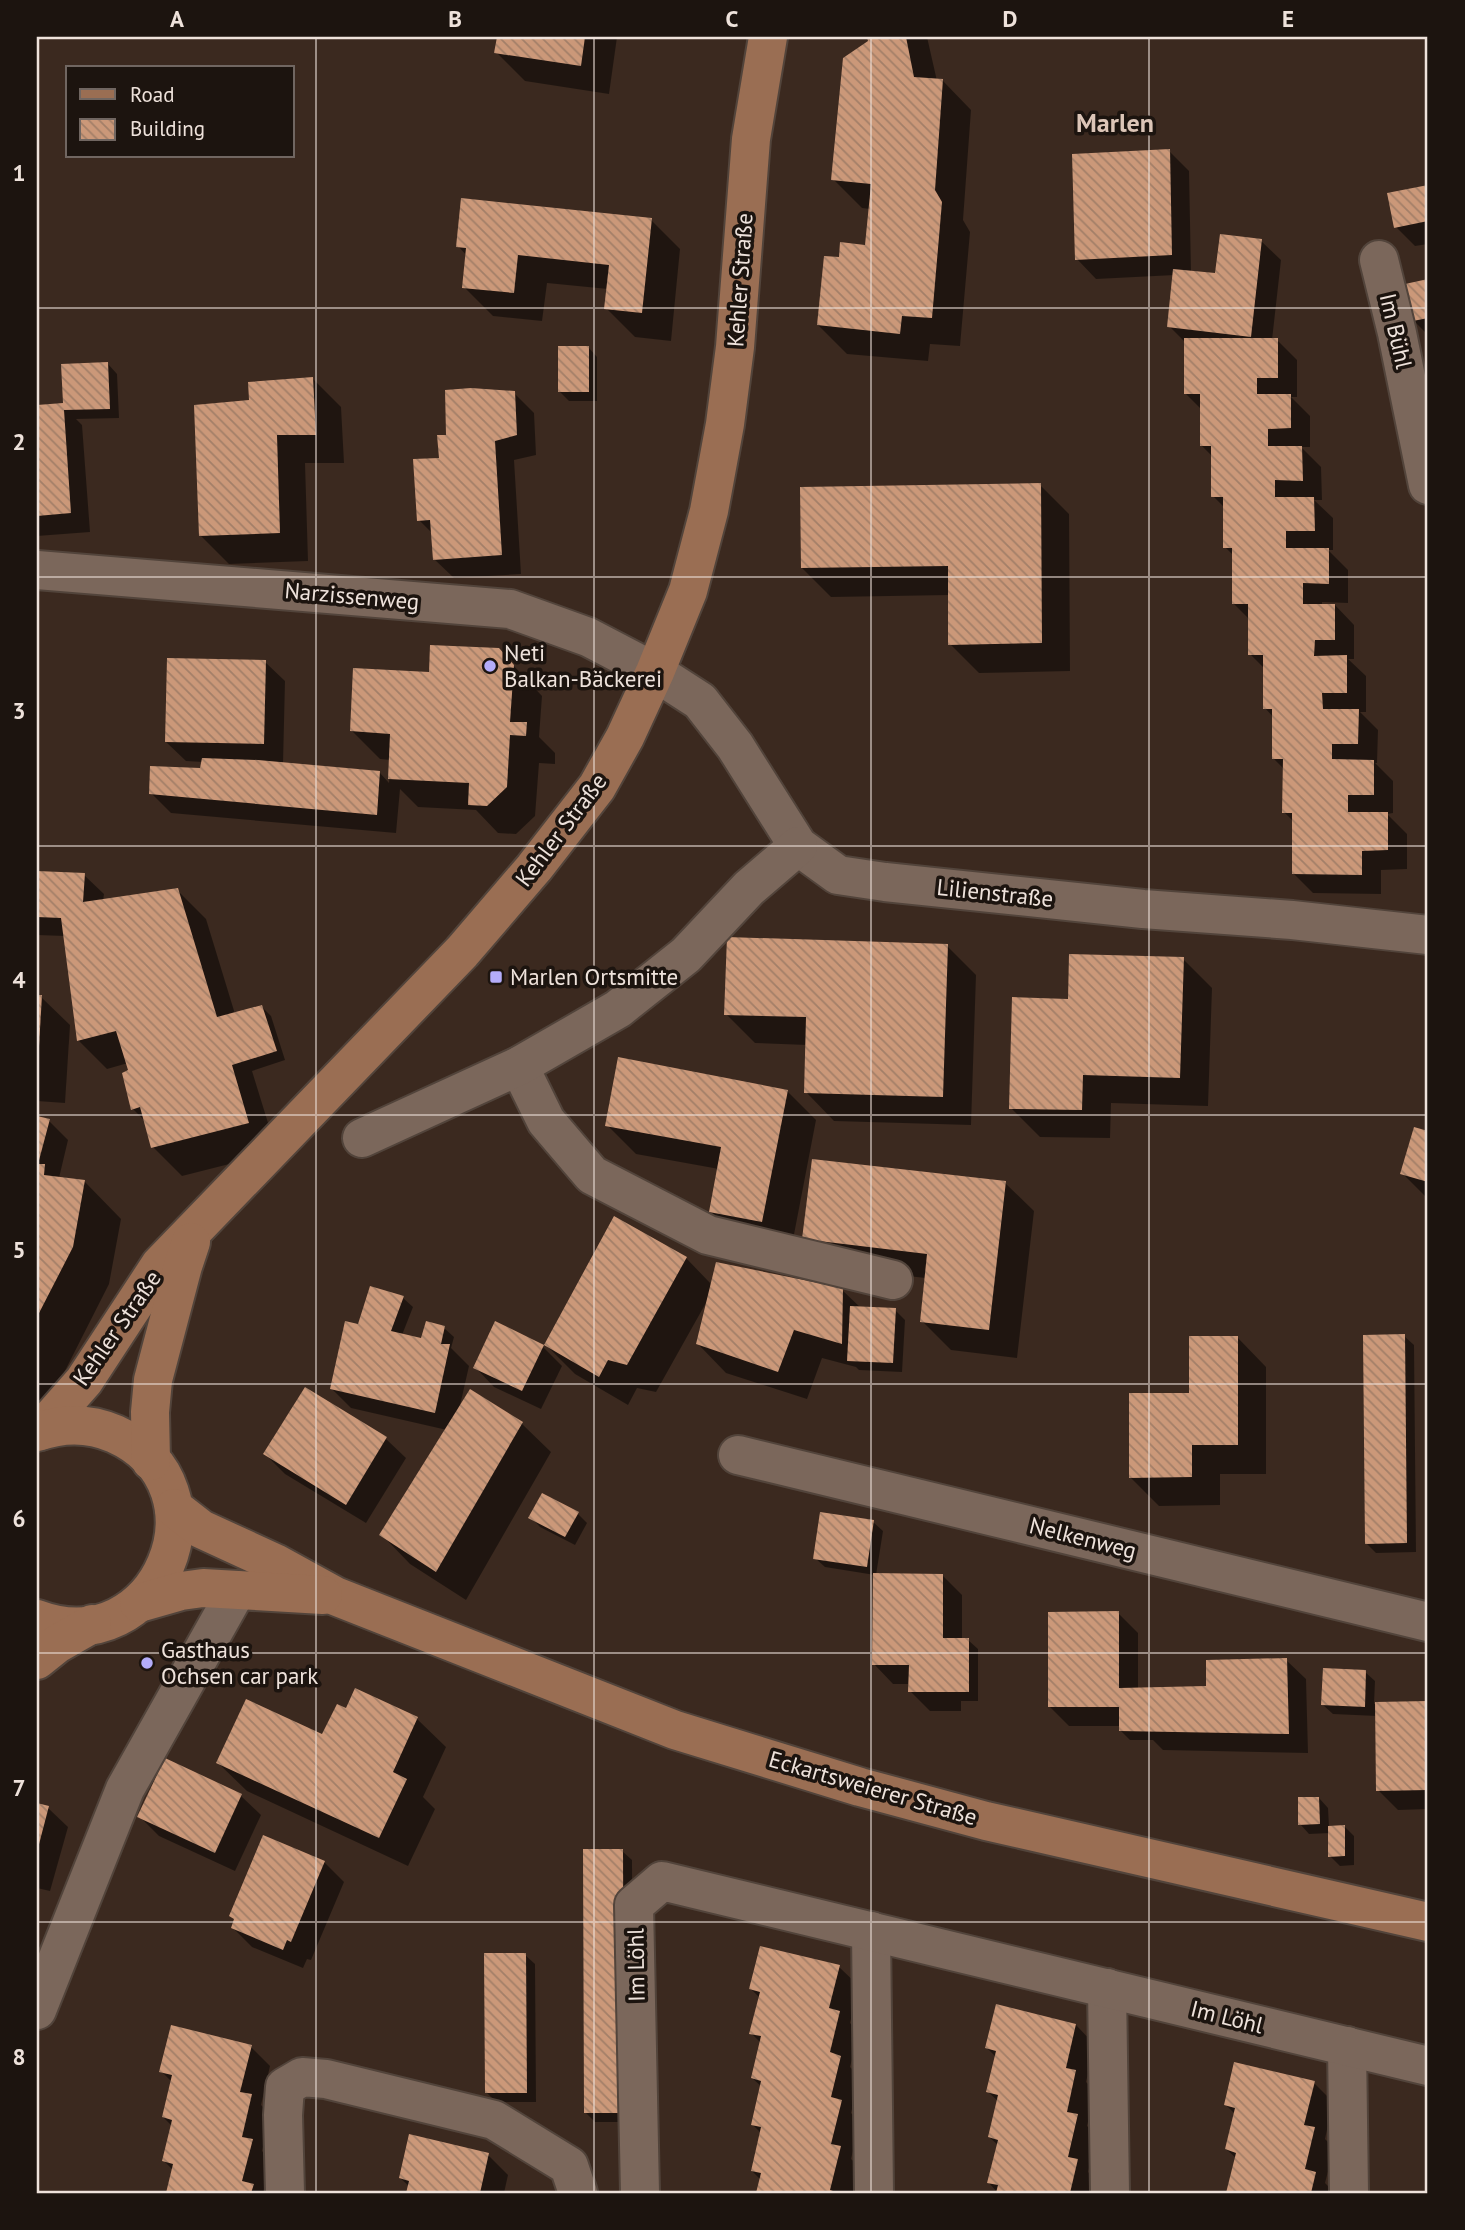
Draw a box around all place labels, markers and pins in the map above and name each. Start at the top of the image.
place label: Neti Balkan-Bäckerei [504,638,662,693]
marker: Neti Balkan-Bäckerei [482,658,498,674]
place label: Marlen Ortsmitte [510,962,678,991]
marker: Marlen Ortsmitte [488,969,504,985]
place label: Gasthaus Ochsen car park [161,1635,318,1690]
marker: Gasthaus Ochsen car park [139,1655,155,1671]

